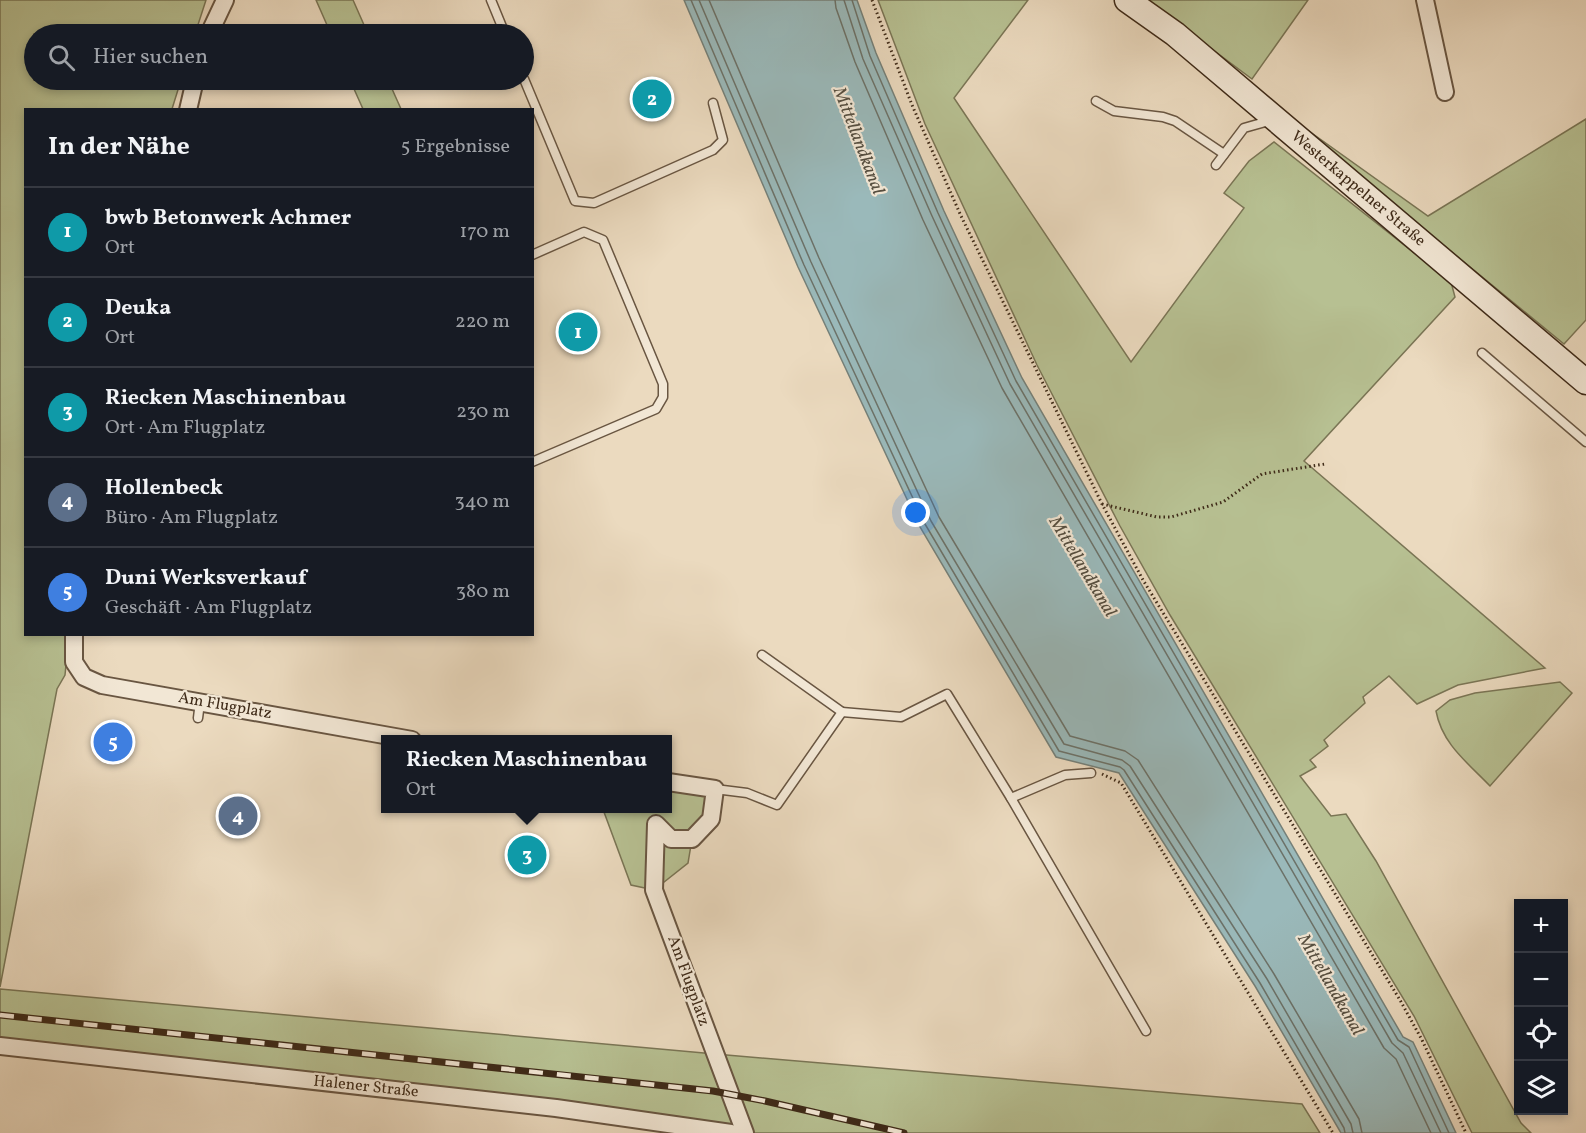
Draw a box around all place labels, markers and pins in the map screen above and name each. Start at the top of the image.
pin: 2 [632,76,672,122]
pin: 1 [558,310,598,354]
pin: 5 [94,720,132,764]
pin: 4 [218,794,258,838]
pin: 3 [508,832,546,878]

